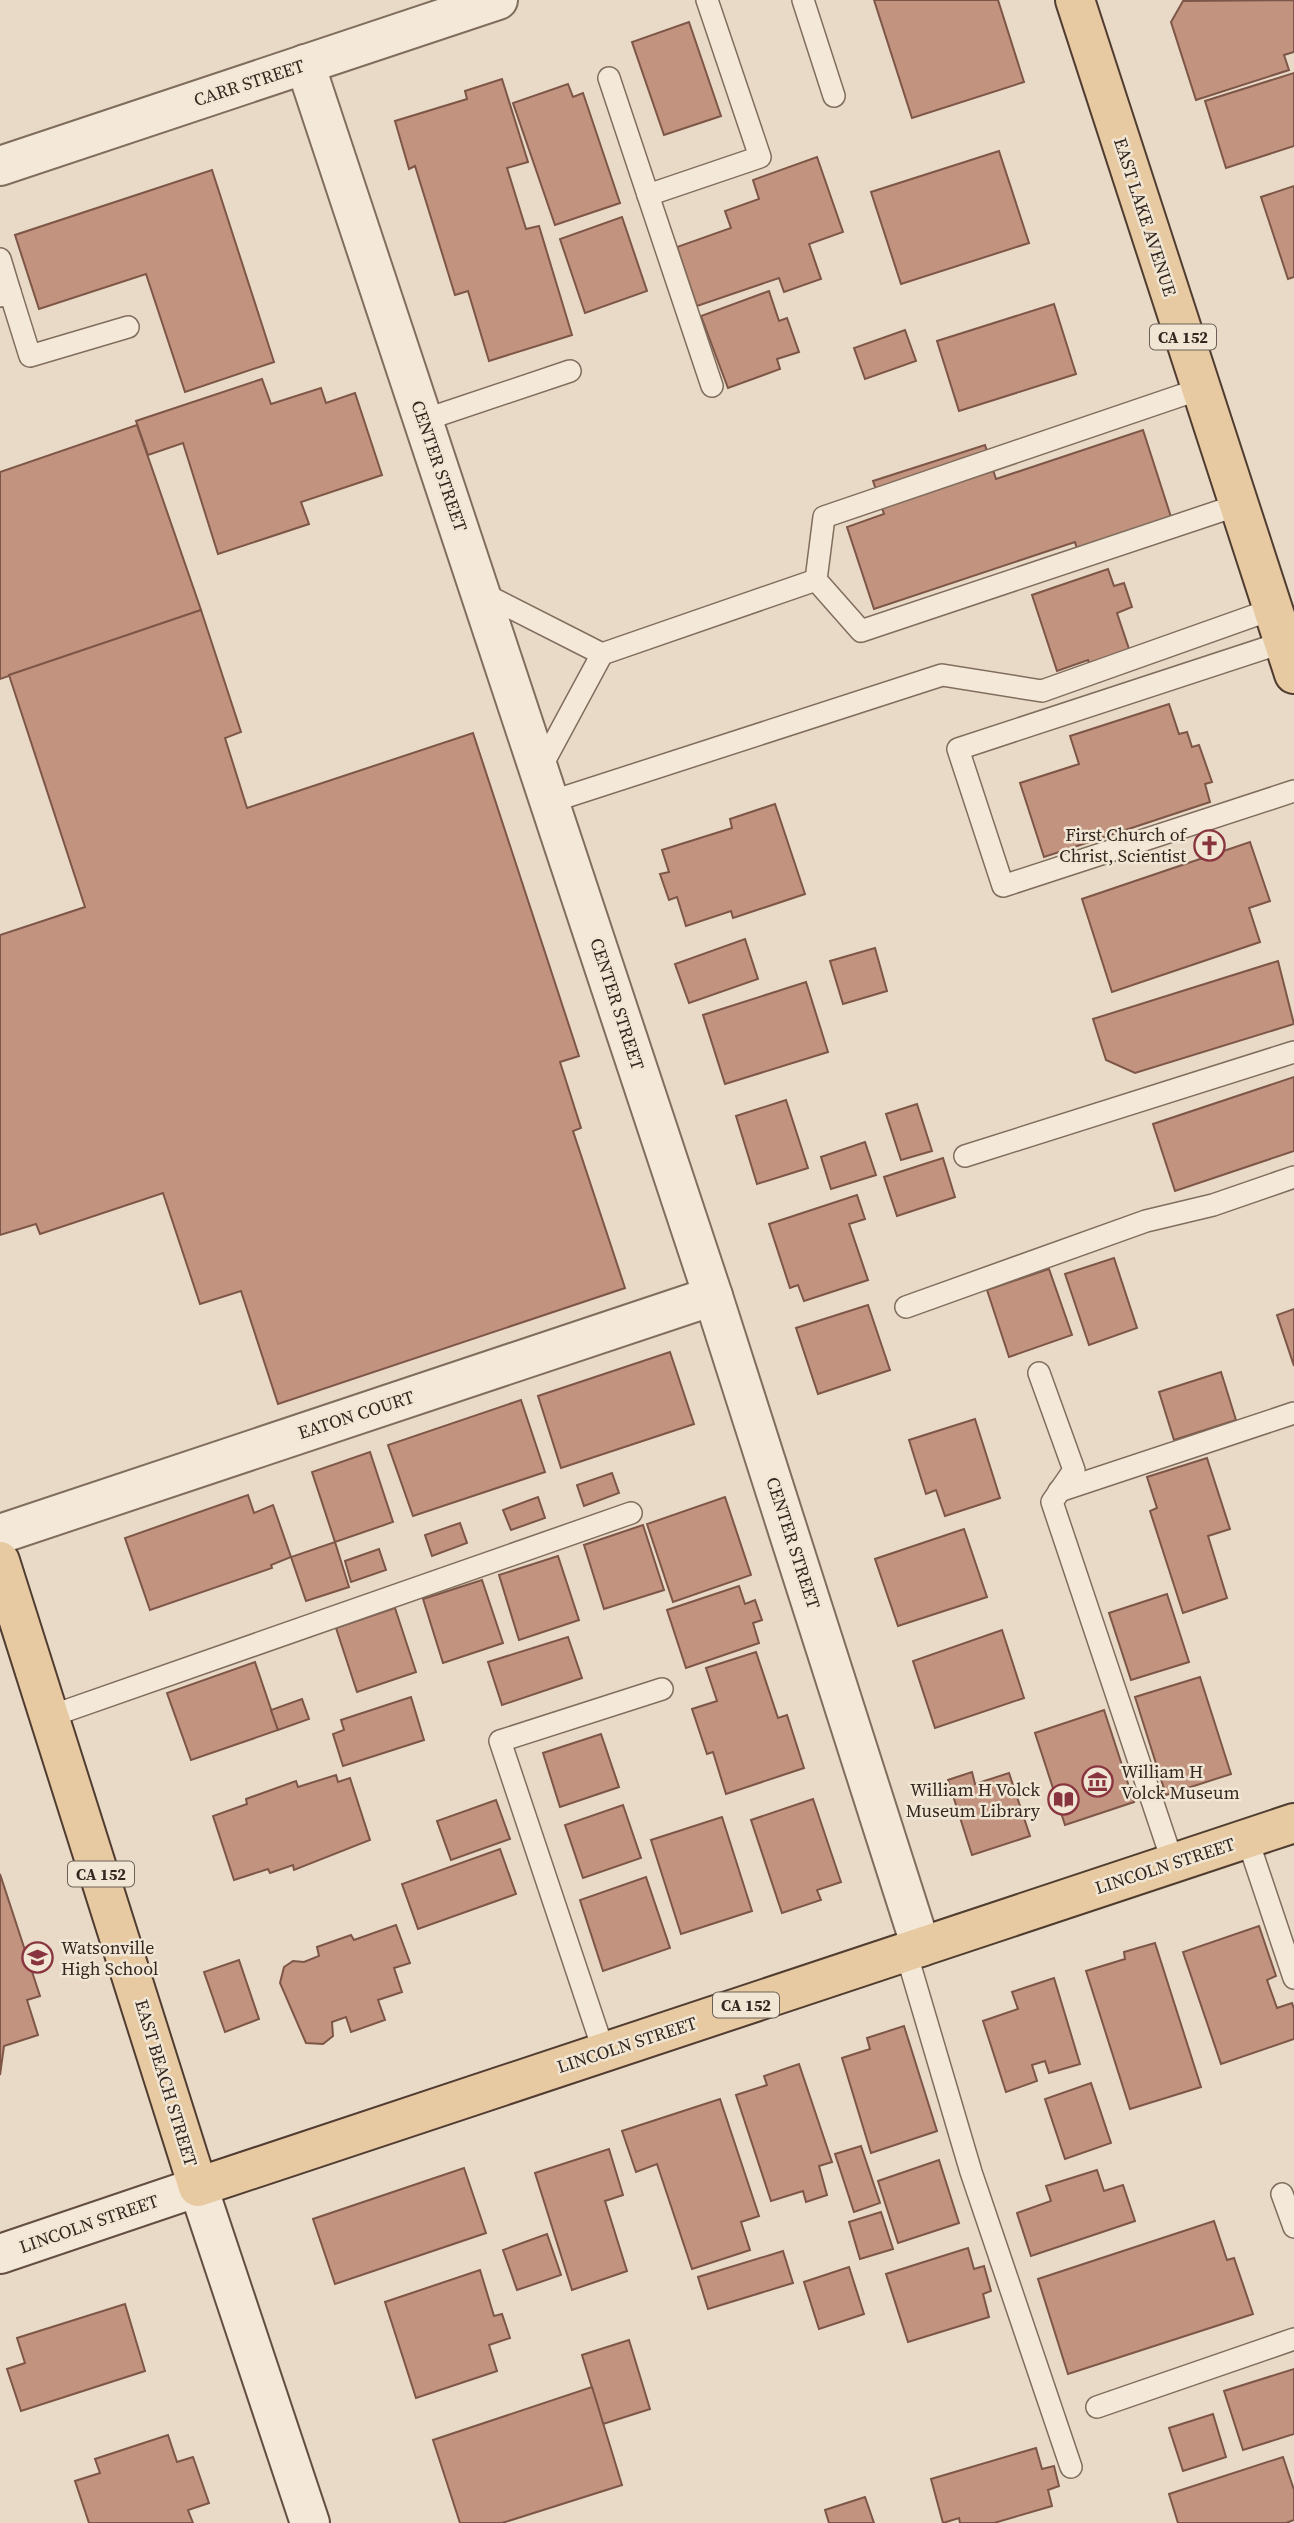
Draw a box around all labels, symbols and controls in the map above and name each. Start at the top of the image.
street label: CARR STREET [190,53,307,112]
street label: EAST LAKE AVENUE [1108,134,1183,300]
road number: CA 152 [1150,324,1216,350]
street label: CENTER STREET [405,397,474,535]
place label: First Church of Christ, Scientist [1059,822,1188,868]
church icon: First Church of Christ, Scientist [1192,828,1226,862]
street label: CENTER STREET [584,935,651,1073]
street label: EATON COURT [295,1384,417,1445]
street label: CENTER STREET [760,1474,827,1612]
place label: William H Volck Museum [1121,1759,1240,1805]
museum icon: William H Volck Museum [1081,1765,1115,1799]
place label: William H Volck Museum Library [906,1777,1041,1823]
library icon: William H Volck Museum Library [1046,1783,1080,1817]
street label: LINCOLN STREET [1092,1831,1238,1900]
road number: CA 152 [68,1862,134,1886]
place label: Watsonville High School [61,1935,158,1981]
school or university icon: Watsonville High School [21,1941,55,1975]
road number: CA 152 [713,1993,779,2018]
street label: EAST BEACH STREET [129,1996,204,2170]
street label: LINCOLN STREET [554,2010,700,2079]
street label: LINCOLN STREET [16,2188,162,2259]

